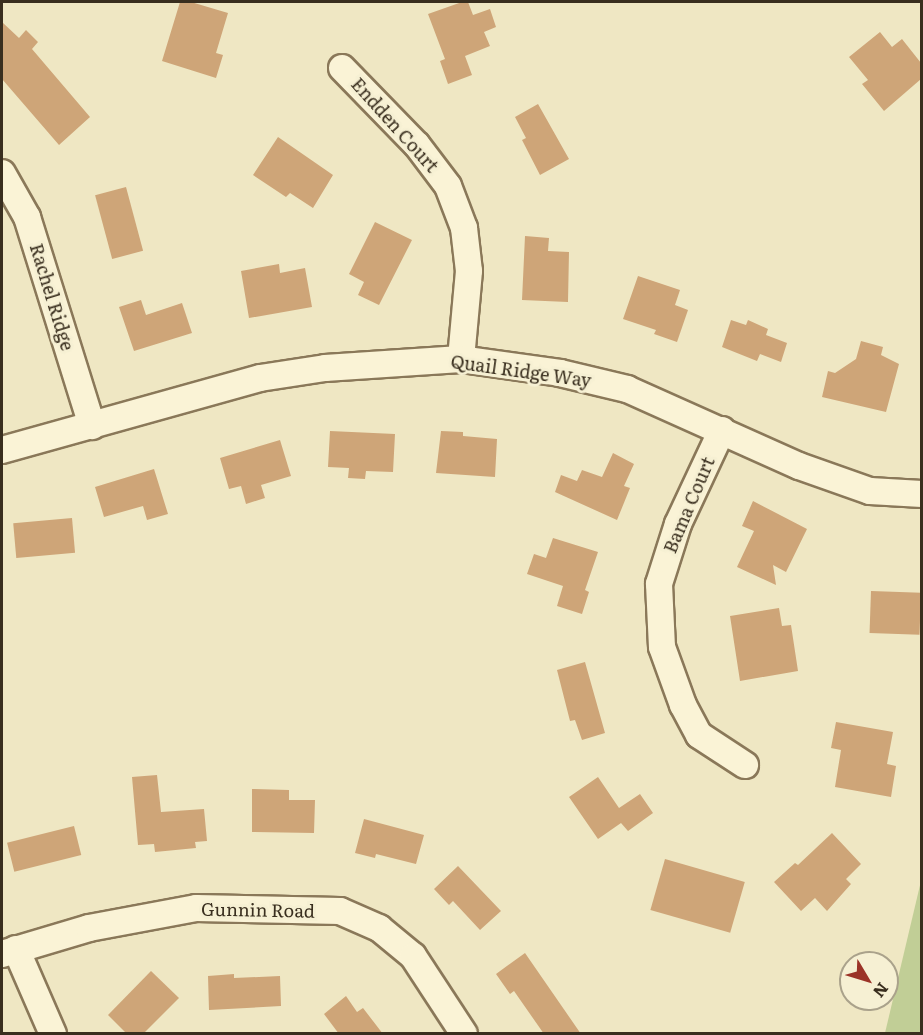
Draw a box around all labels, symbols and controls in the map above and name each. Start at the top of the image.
street label: Endden Court [347,73,443,177]
street label: Rachel Ridge [25,241,79,353]
street label: Quail Ridge Way [449,350,593,392]
street label: Bama Court [659,454,719,556]
street label: Gunnin Road [201,898,315,922]
north arrow [839,951,899,1011]
text: N [868,978,895,1004]

